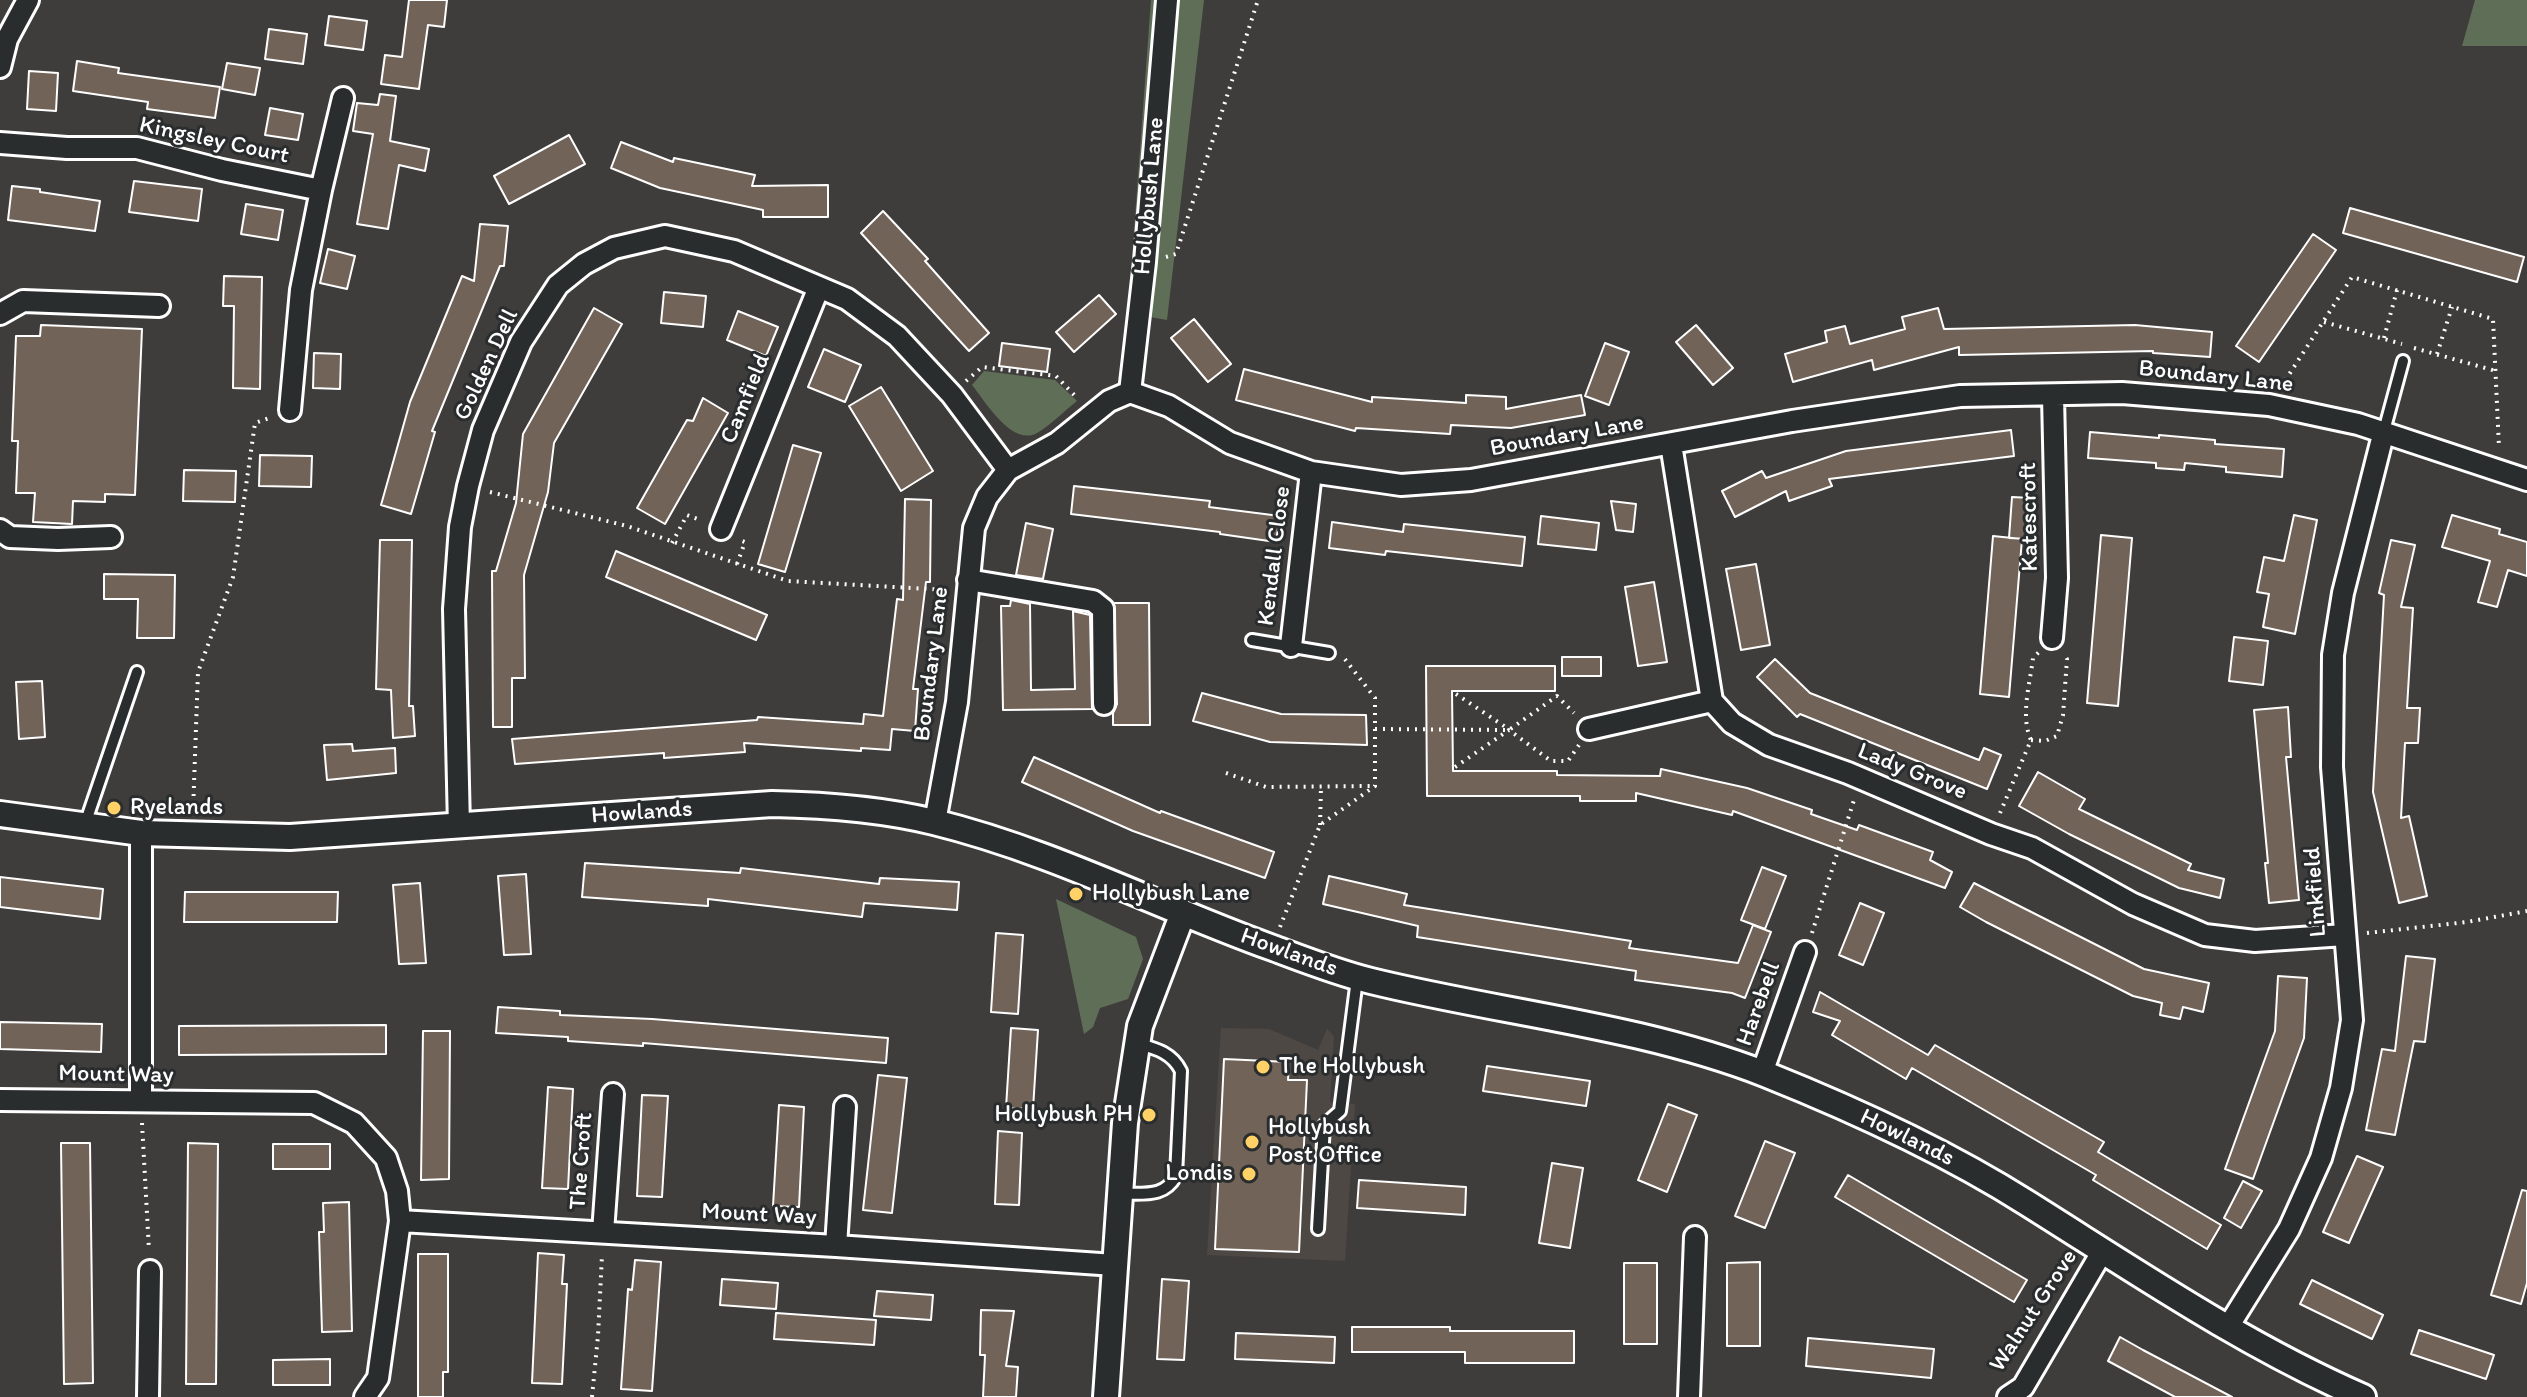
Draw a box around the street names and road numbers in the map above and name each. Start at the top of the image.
street label: Kingsley Court [137,111,291,171]
street label: Hollybush Lane [1129,116,1171,276]
street label: Golden Dell [449,305,525,425]
street label: Camfield [715,350,777,448]
street label: Boundary Lane [2137,355,2295,399]
street label: Boundary Lane [1488,408,1646,464]
street label: Katescroft [2015,462,2045,572]
street label: Kendall Close [1252,485,1298,627]
street label: Boundary Lane [908,585,956,743]
street label: Lady Grove [1853,737,1971,807]
street label: Howlands [590,795,694,831]
street label: Linkfield [2298,846,2334,938]
street label: Howlands [1236,922,1342,984]
street label: Harebell [1730,958,1788,1050]
street label: Mount Way [58,1060,174,1090]
street label: Howlands [1855,1103,1959,1173]
street label: The Croft [564,1111,600,1211]
street label: Mount Way [701,1198,817,1232]
street label: Walnut Grove [1984,1244,2084,1378]

